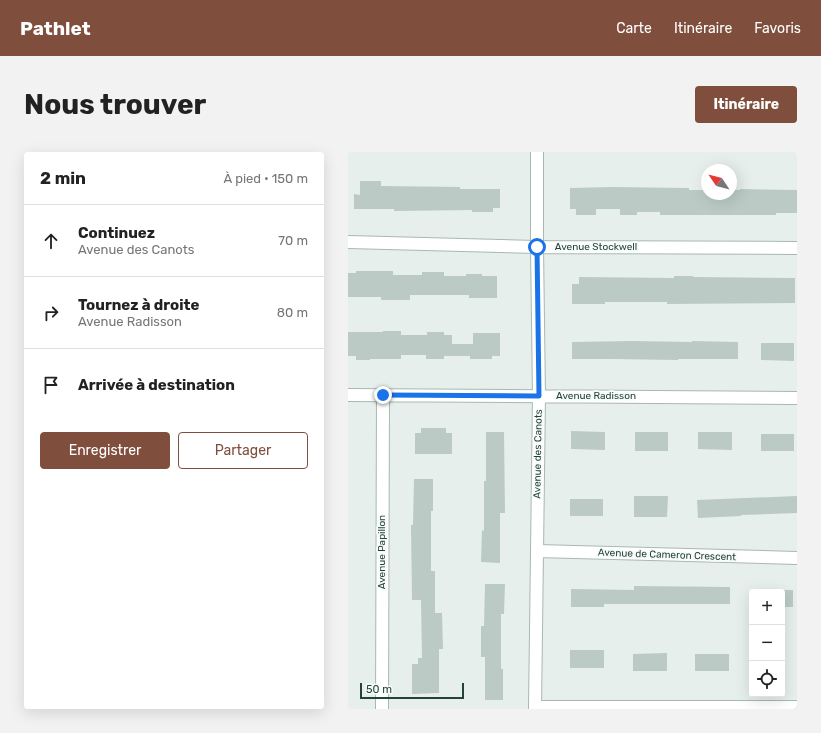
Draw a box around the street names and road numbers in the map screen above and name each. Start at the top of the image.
street label: Avenue Stockwell [555,241,637,253]
street label: Avenue Radisson [556,390,636,402]
street label: Avenue des Canots [531,409,545,499]
street label: Avenue Papillon [376,515,388,589]
street label: Avenue de Cameron Crescent [598,547,736,563]

